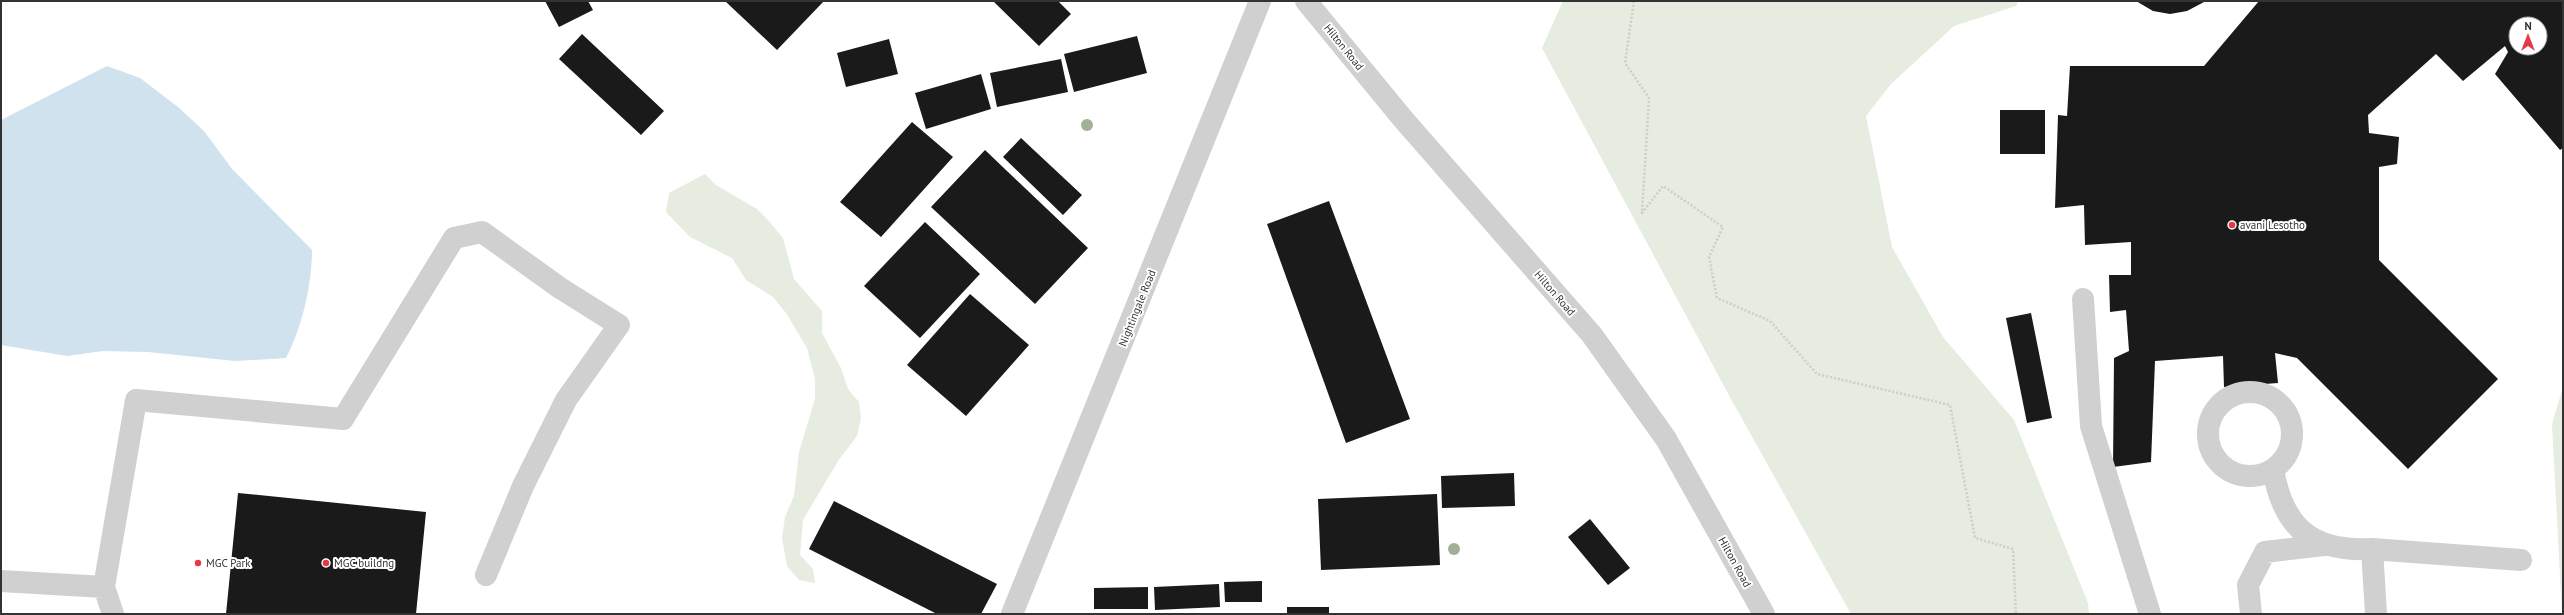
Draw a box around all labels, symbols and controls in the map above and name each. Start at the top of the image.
north arrow [2508,16,2548,56]
text: N [2524,19,2532,33]
street label: Hilton Road [1321,21,1367,73]
place label: avani Lesotho [2240,218,2305,232]
marker: avani Lesotho [2227,220,2237,230]
street label: Nightingale Road [1115,268,1159,348]
street label: Hilton Road [1532,268,1578,319]
street label: Hilton Road [1715,534,1755,590]
place label: MGC Park [206,556,251,570]
place label: MGC buildng [334,556,394,570]
marker: MGC Park [193,558,203,568]
marker: MGC buildng [321,558,331,568]

